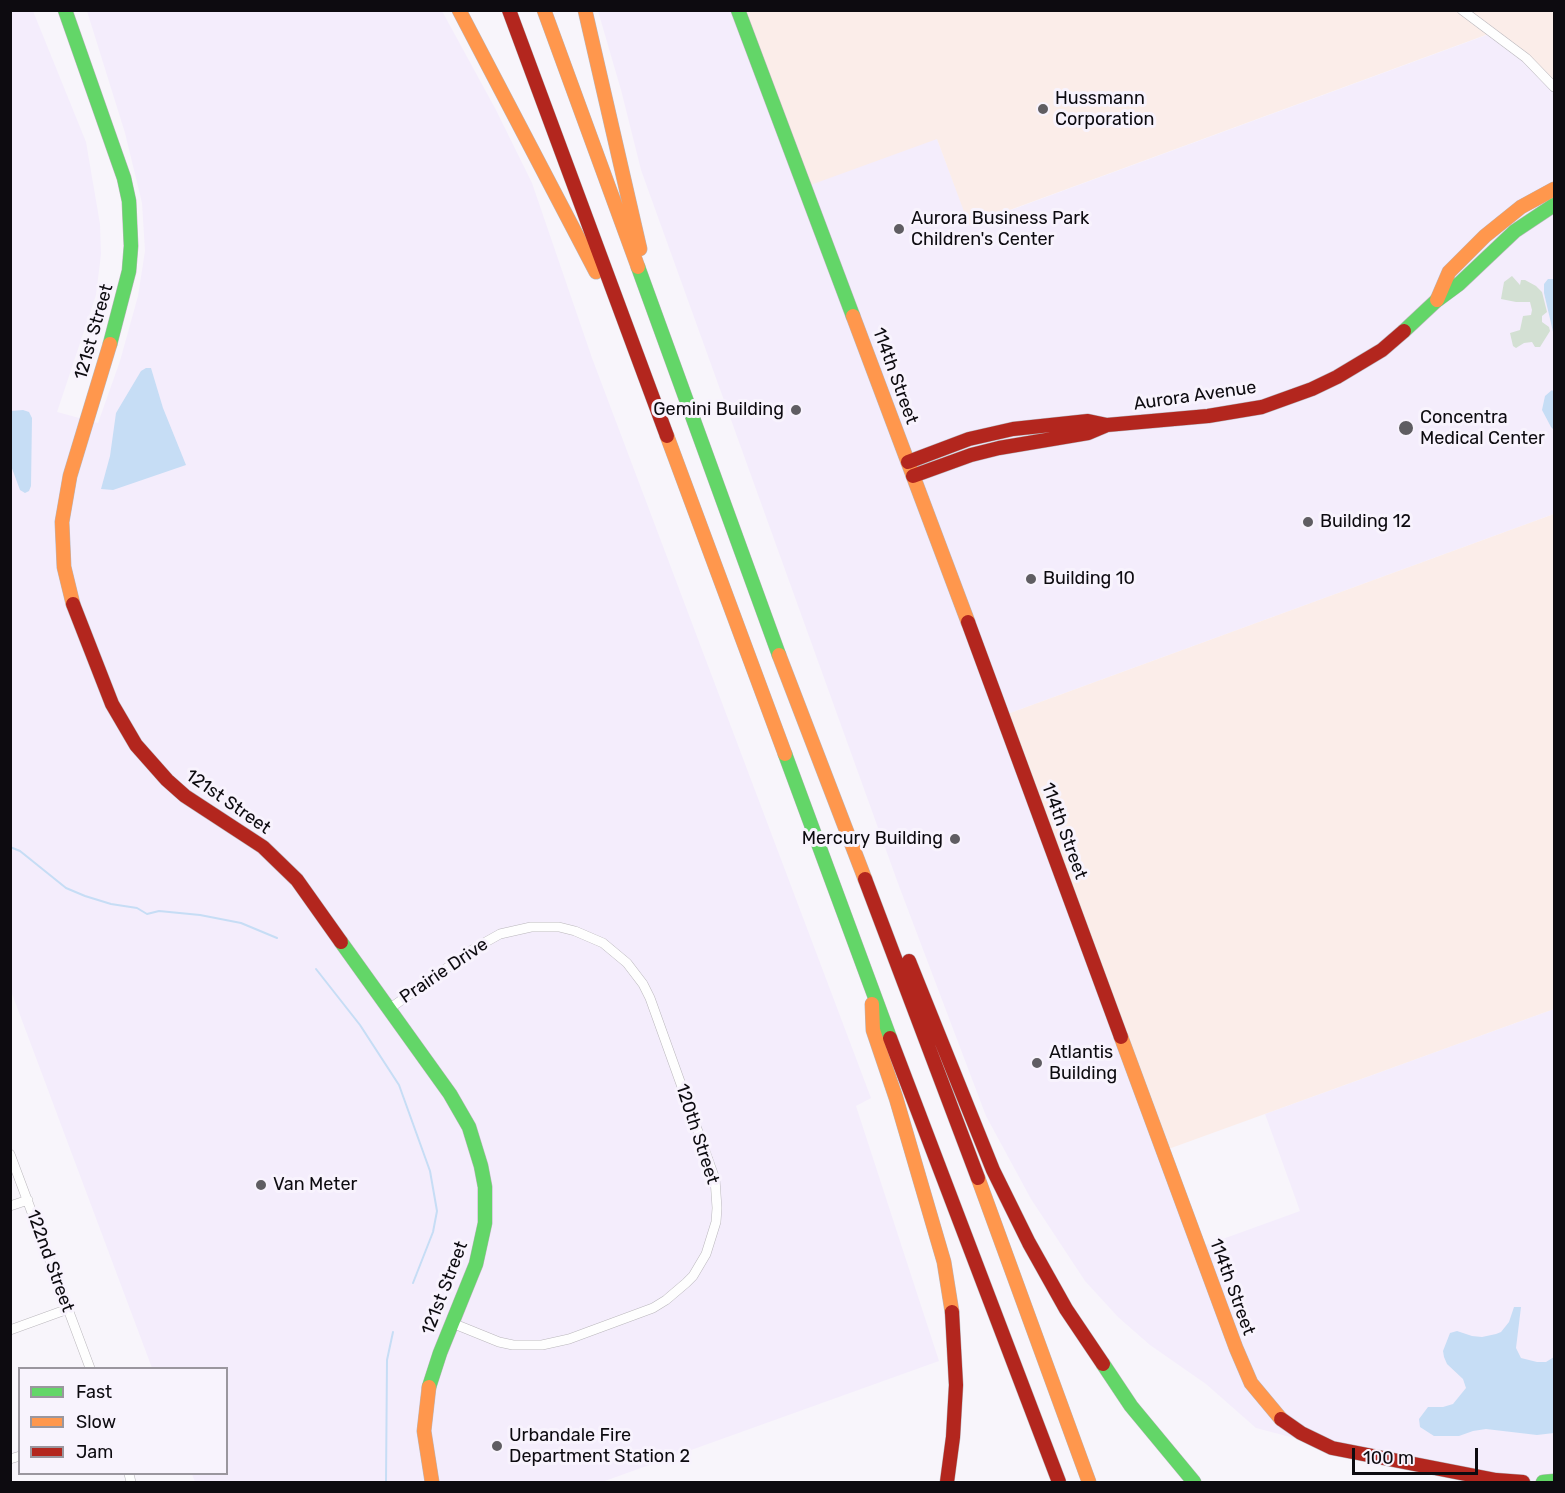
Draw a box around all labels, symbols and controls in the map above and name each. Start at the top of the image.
place label: Hussmann Corporation [1055,88,1154,130]
marker: Hussmann Corporation [1036,102,1050,116]
place label: Aurora Business Park Children's Center [911,208,1089,250]
marker: Aurora Business Park Children's Center [892,222,906,236]
street label: 121st Street [70,282,118,382]
street label: 114th Street [868,325,922,427]
street label: Aurora Avenue [1132,377,1258,415]
place label: Gemini Building [653,399,784,421]
marker: Gemini Building [789,403,803,417]
place label: Concentra Medical Center [1420,407,1545,450]
marker: Concentra Medical Center [1397,419,1415,437]
place label: Building 12 [1320,511,1411,533]
marker: Building 12 [1301,515,1315,529]
place label: Building 10 [1043,568,1135,590]
marker: Building 10 [1024,572,1038,586]
street label: 121st Street [181,765,275,839]
street label: 114th Street [1037,780,1091,882]
place label: Mercury Building [802,828,943,850]
marker: Mercury Building [948,832,962,846]
street label: Prairie Drive [396,934,492,1008]
place label: Atlantis Building [1049,1042,1117,1084]
marker: Atlantis Building [1030,1056,1044,1070]
street label: 120th Street [671,1081,723,1187]
place label: Van Meter [273,1174,357,1196]
marker: Van Meter [254,1178,268,1192]
street label: 122nd Street [22,1207,78,1315]
street label: 114th Street [1205,1236,1259,1338]
street label: 121st Street [417,1238,473,1338]
legend [18,1367,228,1475]
text: Fast [76,1381,112,1403]
text: Slow [76,1411,116,1433]
place label: Urbandale Fire Department Station 2 [509,1425,690,1468]
scale bar [1355,1436,1481,1474]
marker: Urbandale Fire Department Station 2 [490,1439,504,1453]
text: Jam [76,1441,113,1463]
text: 100 m [1363,1447,1414,1469]

